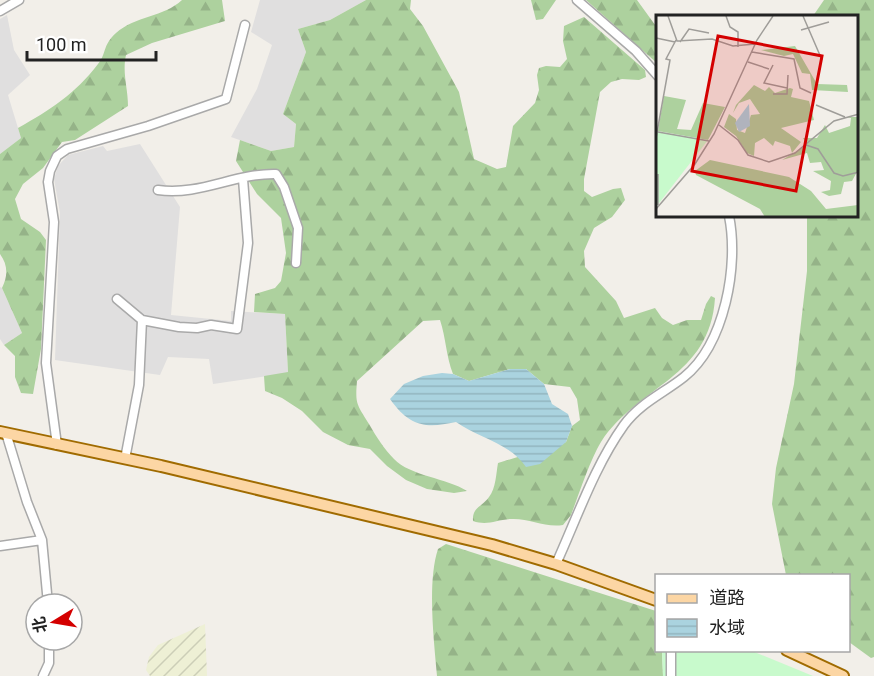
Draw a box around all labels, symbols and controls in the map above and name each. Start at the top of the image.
inset map [656,15,859,218]
scale bar [27,24,156,62]
text: 100 m [36,34,87,55]
legend [655,574,850,652]
text: 道路 [709,587,745,608]
north arrow [24,592,84,652]
text: 北 [29,615,51,634]
text: 水域 [709,617,745,638]

